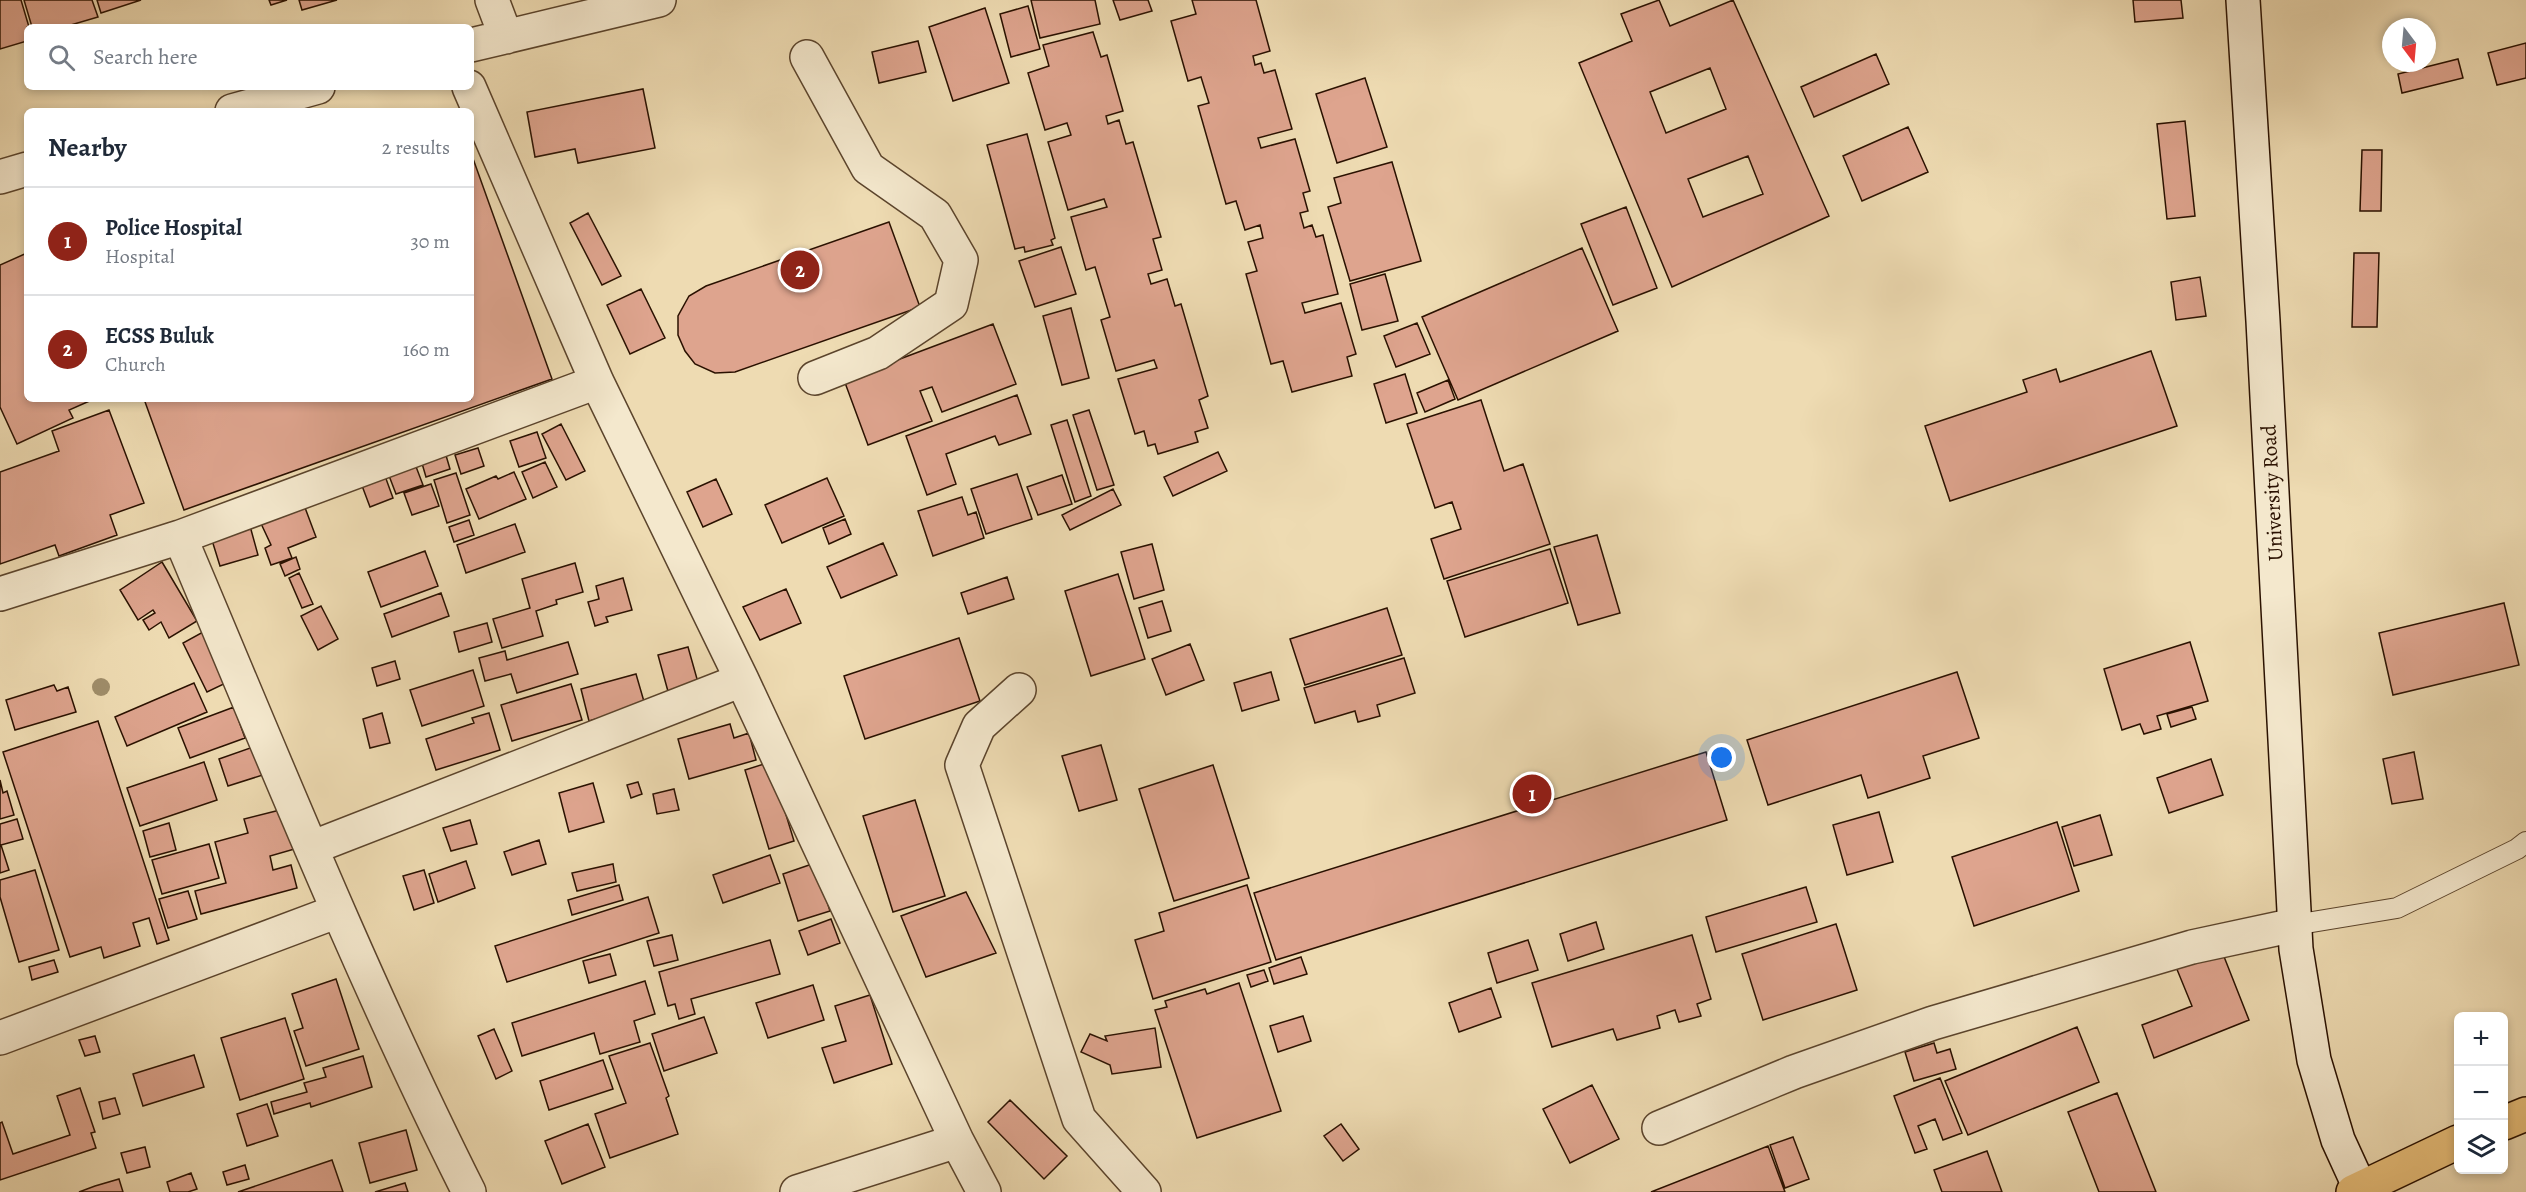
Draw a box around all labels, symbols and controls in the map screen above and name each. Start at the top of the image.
north arrow [2382,18,2436,72]
search box [24,24,474,90]
icon: search [45,41,78,74]
text: Search here [93,42,198,72]
text: Nearby [48,130,127,165]
text: 2 results [382,134,450,161]
text: Police Hospital [105,213,242,243]
text: 1 [64,228,71,255]
text: 30 m [410,228,450,255]
text: Hospital [105,243,175,270]
pin: 2 [780,248,820,292]
text: ECSS Buluk [105,321,214,351]
text: 2 [63,336,72,363]
text: 160 m [403,336,450,363]
text: Church [105,351,166,378]
street label: University Road [2254,423,2290,562]
your location [1707,743,1736,772]
pin: 1 [1512,772,1552,816]
map controls [2454,1012,2508,1174]
button: + [2454,1012,2508,1066]
button: − [2454,1066,2508,1120]
button: layers [2454,1120,2508,1174]

